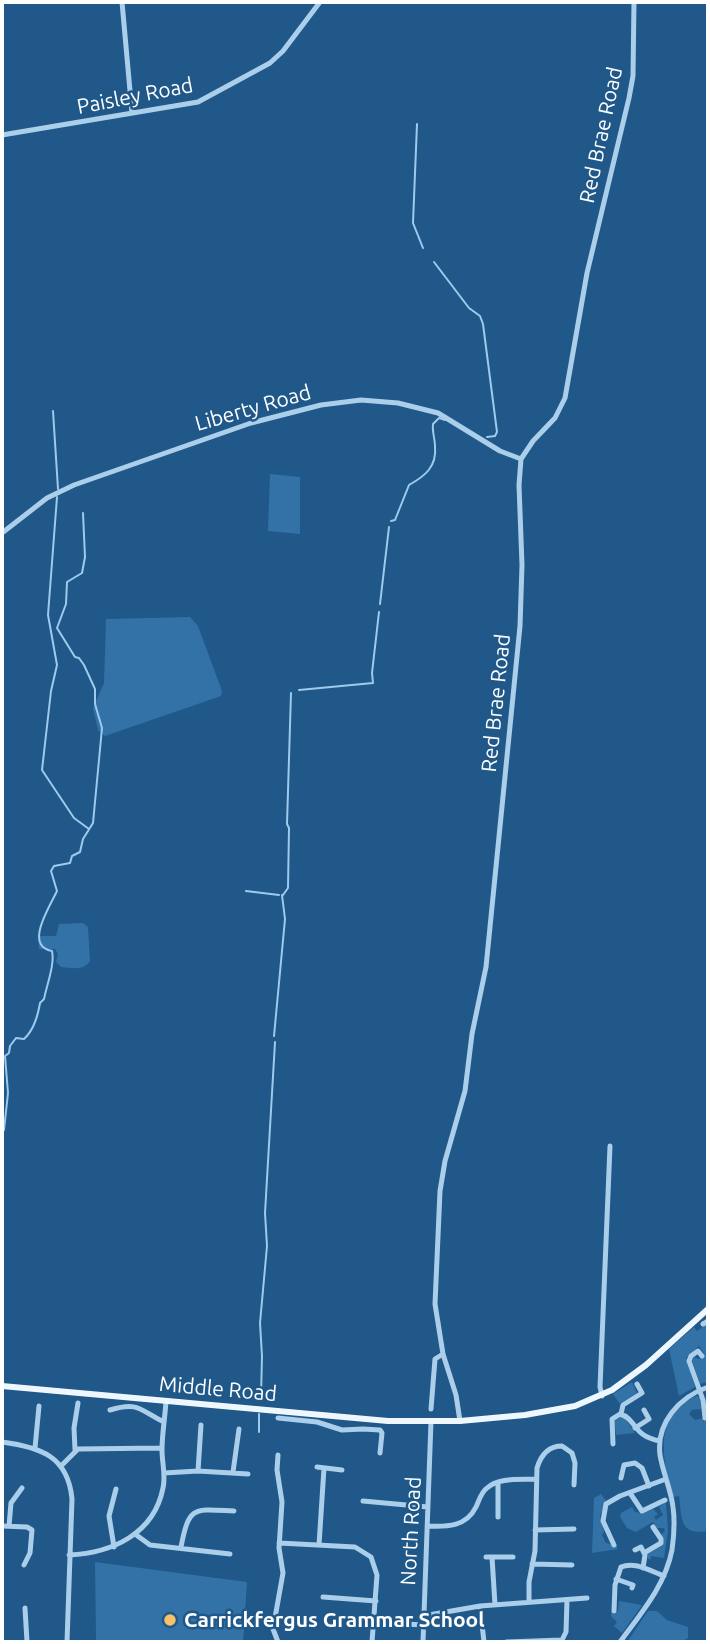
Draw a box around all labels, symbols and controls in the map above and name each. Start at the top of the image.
street label: Red Brae Road [574,65,628,205]
street label: Paisley Road [75,72,195,120]
street label: Liberty Road [192,379,314,437]
street label: Red Brae Road [476,633,516,773]
street label: Middle Road [158,1371,278,1407]
street label: North Road [396,1476,426,1586]
place label: Carrickfergus Grammar School [184,1607,485,1633]
marker: Carrickfergus Grammar School [162,1612,178,1628]

